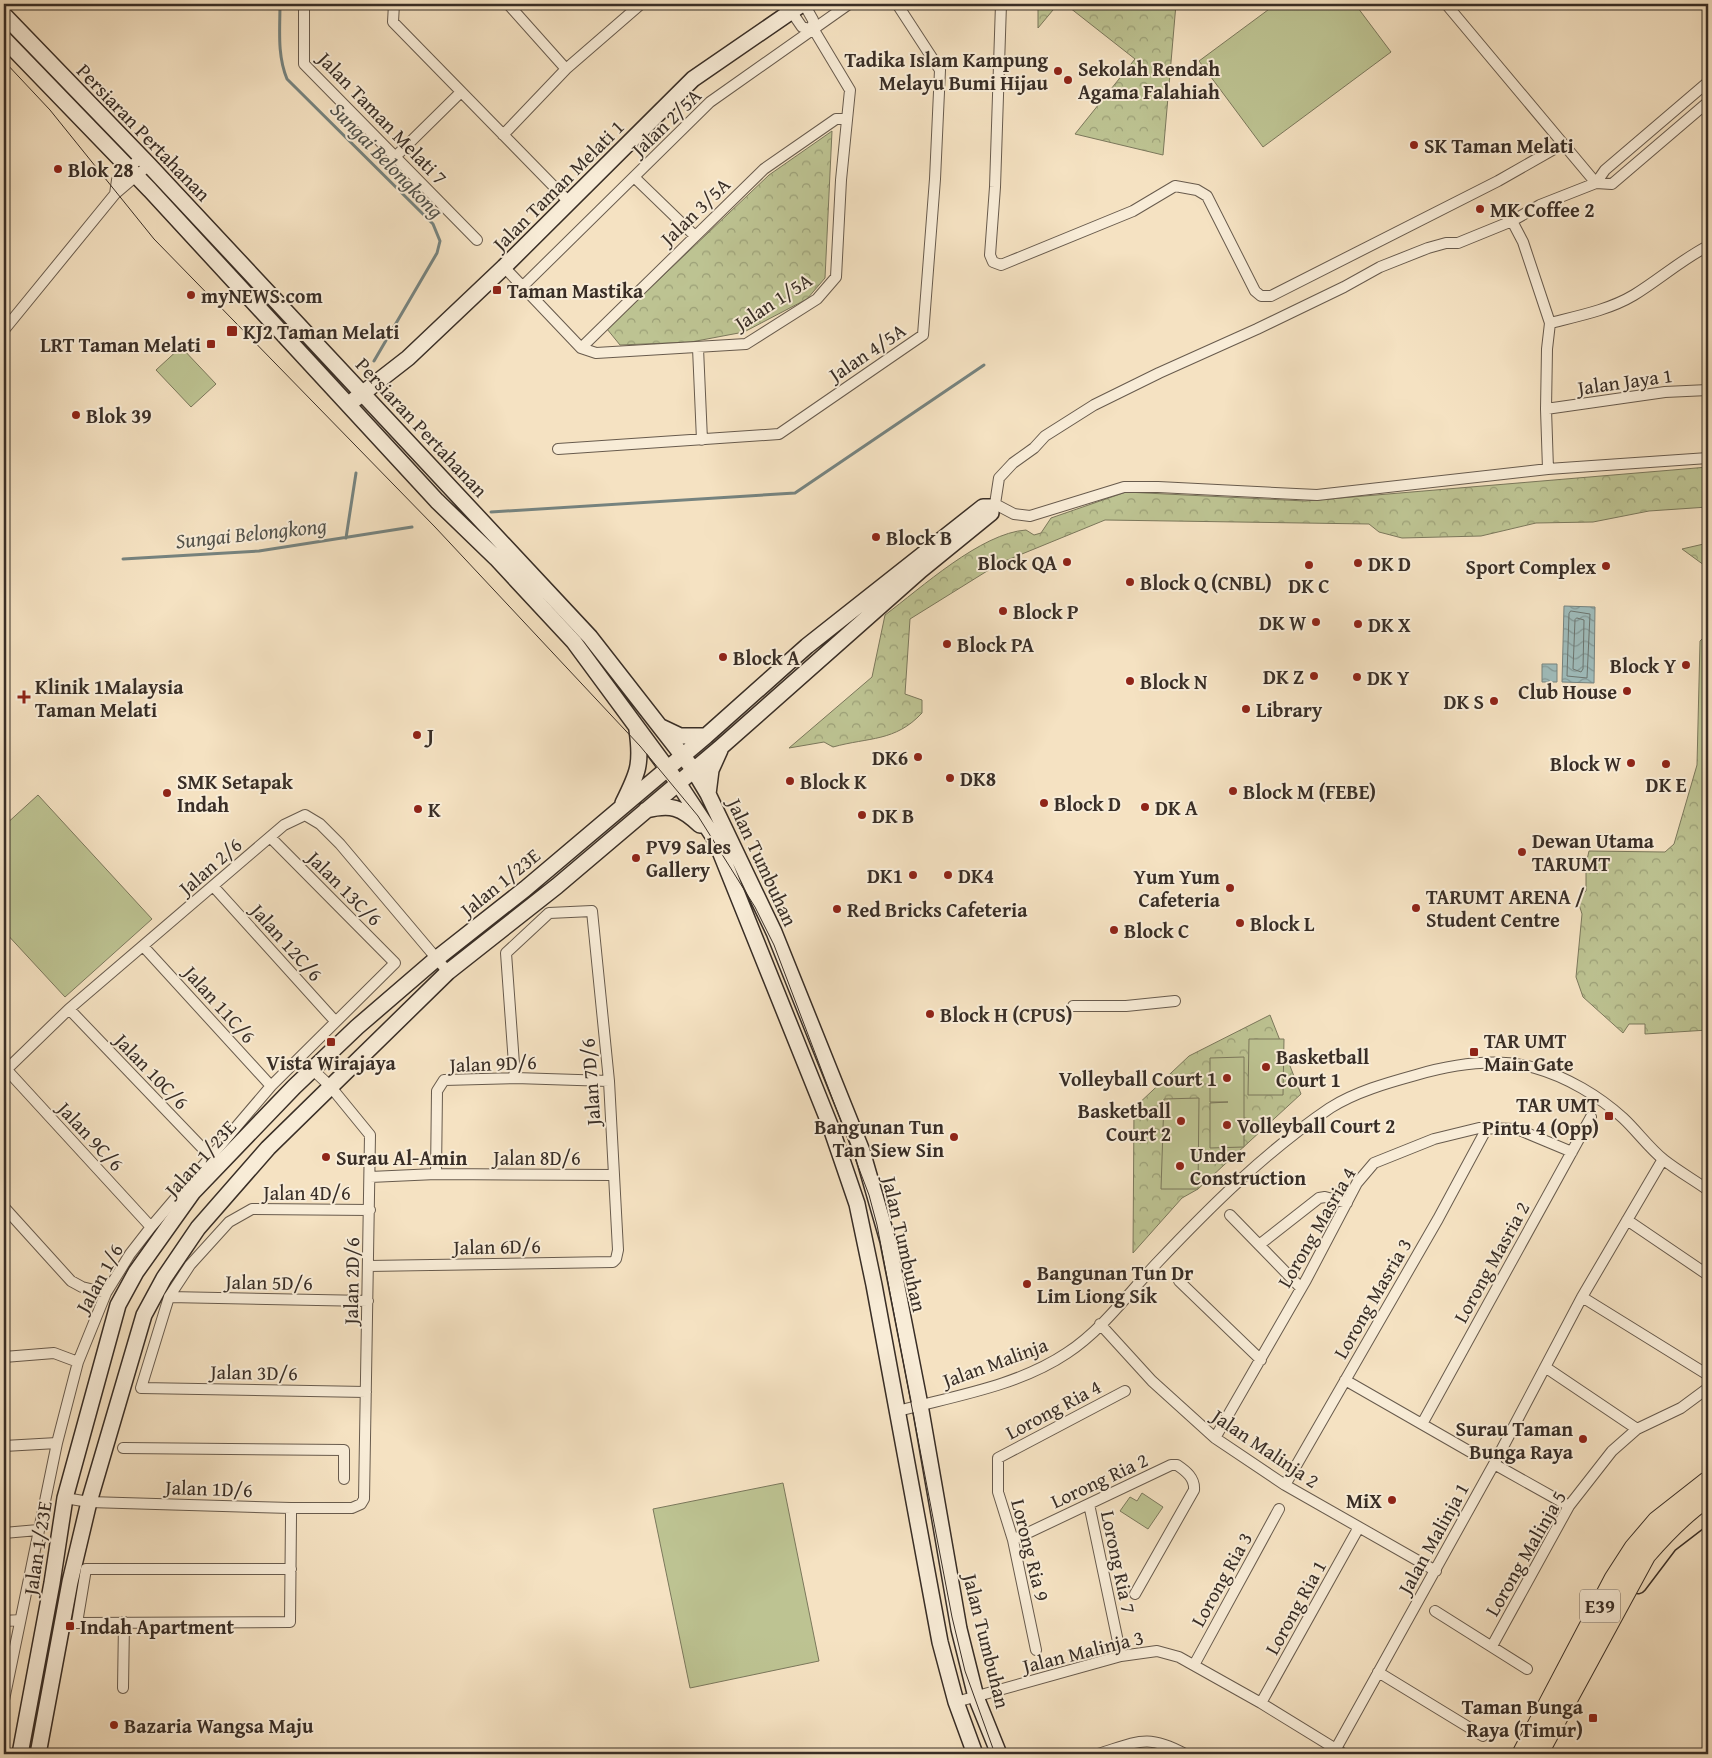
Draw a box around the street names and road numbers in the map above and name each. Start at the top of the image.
street label: Jalan Taman Melati 7 [310,43,454,191]
street label: Persiaran Pertahanan [70,56,218,208]
street label: Jalan 2/5A [622,81,707,165]
street label: Jalan Taman Melati 1 [484,113,630,259]
street label: Jalan 3/5A [651,170,736,254]
street label: Jalan 1/5A [726,265,817,339]
street label: Jalan 4/5A [820,316,911,390]
street label: Persiaran Pertahanan [349,351,495,503]
street label: Jalan Jaya 1 [1573,360,1674,402]
street label: Jalan Tumbuhan [719,791,805,931]
street label: Jalan 2/6 [170,830,248,904]
street label: Jalan 1/23E [452,841,546,925]
street label: Jalan 13C/6 [299,842,389,932]
street label: Jalan 12C/6 [242,895,330,987]
street label: Jalan 11C/6 [175,957,263,1049]
street label: Jalan 10C/6 [106,1024,196,1115]
street label: Jalan 7D/6 [572,1037,608,1130]
street label: Jalan 9D/6 [446,1047,537,1079]
street label: Jalan 9C/6 [49,1092,131,1177]
street label: Jalan 1/23E [155,1113,243,1205]
street label: Jalan 8D/6 [490,1143,581,1172]
street label: Lorong Masria 4 [1270,1161,1362,1293]
street label: Jalan Tumbuhan [875,1171,935,1314]
street label: Jalan 4D/6 [260,1178,351,1207]
street label: Lorong Masria 2 [1446,1196,1536,1328]
street label: Jalan 6D/6 [450,1231,541,1261]
street label: Lorong Masria 3 [1326,1232,1418,1364]
street label: Jalan 2D/6 [336,1237,366,1328]
street label: Jalan 1/6 [67,1238,130,1321]
street label: Jalan 5D/6 [222,1267,313,1297]
street label: Jalan Malinja [936,1329,1052,1395]
street label: Jalan 3D/6 [207,1357,298,1387]
street label: Lorong Ria 4 [1000,1372,1106,1446]
street label: Jalan Malinja 2 [1204,1400,1325,1495]
street label: Lorong Ria 2 [1046,1445,1152,1515]
street label: Jalan 1D/6 [162,1472,253,1504]
street label: Jalan Malinja 1 [1389,1477,1476,1602]
street label: Lorong Malinja 5 [1477,1485,1573,1621]
street label: Lorong Ria 9 [1004,1496,1058,1604]
street label: Jalan 1/23E [15,1499,59,1600]
street label: Lorong Ria 7 [1094,1508,1144,1616]
street label: Lorong Ria 3 [1183,1526,1259,1632]
street label: Lorong Ria 1 [1257,1554,1333,1660]
street label: Jalan Tumbuhan [956,1568,1018,1711]
road number: E39 [1580,1590,1620,1622]
street label: Jalan Malinja 3 [1017,1622,1146,1681]

